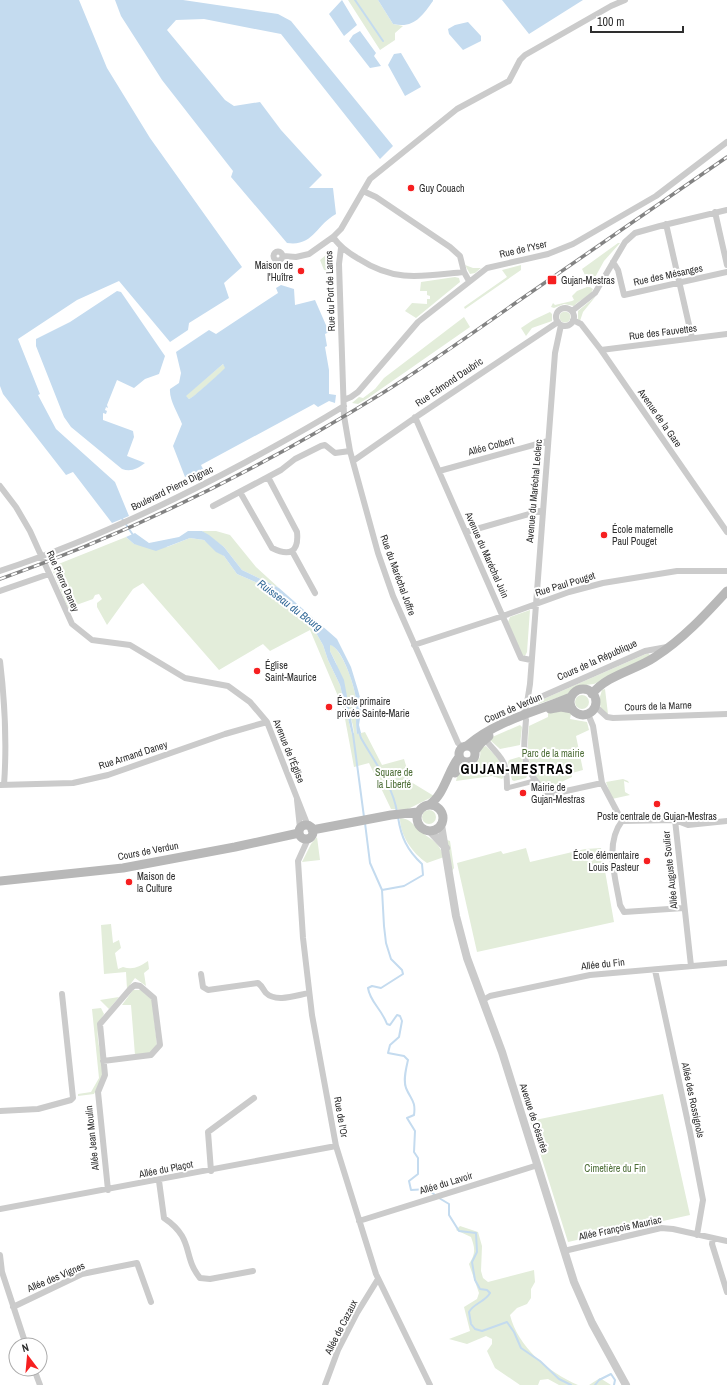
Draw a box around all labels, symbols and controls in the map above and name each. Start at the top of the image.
scale bar [591,8,683,34]
text: 100 m [597,14,624,30]
place label: Guy Couach [419,182,465,195]
marker: Guy Couach [406,183,416,193]
street label: Rue de l'Yser [498,237,548,261]
street label: Rue du Port de Larros [322,250,338,332]
place label: Maison de l'Huître [255,259,293,284]
street label: Rue des Mésanges [632,261,704,289]
marker: Maison de l'Huître [296,266,306,276]
marker: Gujan-Mestras [546,274,558,286]
place label: Gujan-Mestras [561,274,615,287]
street label: Rue des Fauvettes [628,321,698,343]
street label: Rue Edmond Daubric [413,355,485,409]
street label: Avenue de la Gare [635,385,685,450]
street label: Allée Colbert [466,433,516,459]
street label: Avenue du Maréchal Leclerc [523,439,545,544]
street label: Boulevard Pierre Dignac [129,462,215,514]
street label: Avenue du Maréchal Juin [462,509,512,600]
place label: École maternelle Paul Pouget [612,523,674,548]
marker: École maternelle Paul Pouget [599,530,609,540]
street label: Rue du Maréchal Joffre [377,533,419,618]
street label: Rue Pierre Daney [44,548,83,614]
street label: Rue Paul Pouget [533,569,597,599]
water label: Ruisseau du Bourg [255,576,325,634]
street label: Cours de la République [555,636,639,683]
place label: Église Saint-Maurice [265,659,317,684]
marker: Église Saint-Maurice [252,666,262,676]
street label: Cours de Verdun [482,690,544,726]
place label: École primaire privée Sainte-Marie [337,695,410,720]
street label: Cours de la Marne [624,698,692,714]
marker: École primaire privée Sainte-Marie [324,702,334,712]
street label: Avenue de l'Église [270,716,308,785]
street label: Rue Armand Daney [97,737,170,772]
park label: Parc de la mairie [522,747,585,760]
district label: GUJAN-MESTRAS [460,760,574,778]
park label: Square de la Liberté [375,766,413,791]
place label: Mairie de Gujan-Mestras [531,781,585,806]
marker: Mairie de Gujan-Mestras [518,788,528,798]
marker: Poste centrale de Gujan-Mestras [652,799,662,809]
place label: Poste centrale de Gujan-Mestras [597,810,717,823]
street label: Allée Auguste Soulier [659,830,681,911]
street label: Cours de Verdun [117,839,179,863]
place label: École élémentaire Louis Pasteur [573,849,639,874]
marker: École élémentaire Louis Pasteur [642,856,652,866]
place label: Maison de la Culture [137,870,176,895]
marker: Maison de la Culture [124,877,134,887]
street label: Allée du Fin [580,955,625,973]
street label: Allée des Rossignols [678,1060,707,1139]
street label: Avenue de Césarée [516,1081,551,1155]
street label: Rue de l'Or [331,1096,351,1139]
street label: Allée Jean Moulin [82,1105,102,1172]
street label: Allée du Plaçot [137,1157,195,1181]
park label: Cimetière du Fin [584,1162,646,1175]
street label: Allée du Lavoir [417,1169,474,1198]
street label: Allée François Mauriac [576,1213,663,1243]
street label: Allée des Vignes [24,1259,87,1295]
street label: Allée de Cazaux [321,1297,361,1357]
north arrow [8,1337,48,1377]
text: N [20,1340,30,1355]

